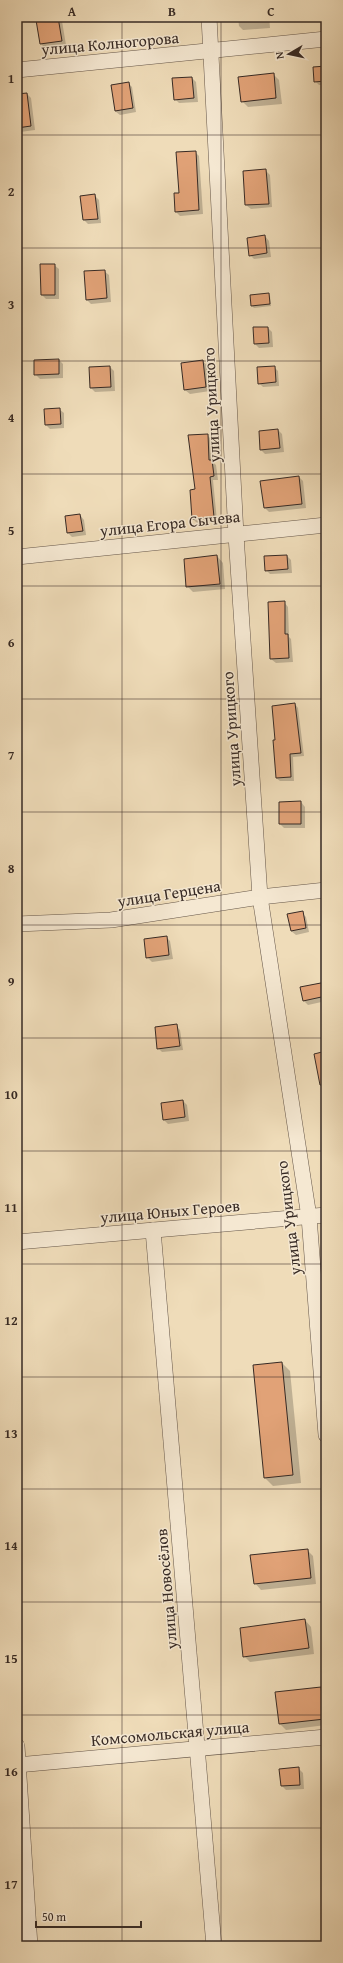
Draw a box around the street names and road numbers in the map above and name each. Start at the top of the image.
street label: улица Колногорова [39,25,180,61]
street label: улица Урицкого [196,347,226,464]
street label: улица Егора Сычева [98,504,242,542]
street label: улица Урицкого [215,671,247,788]
street label: улица Герцена [115,873,223,913]
street label: улица Урицкого [269,1159,307,1278]
street label: улица Юных Героев [98,1193,241,1229]
street label: улица Новосёлов [149,1528,183,1651]
street label: Комсомольская улица [90,1714,250,1752]

